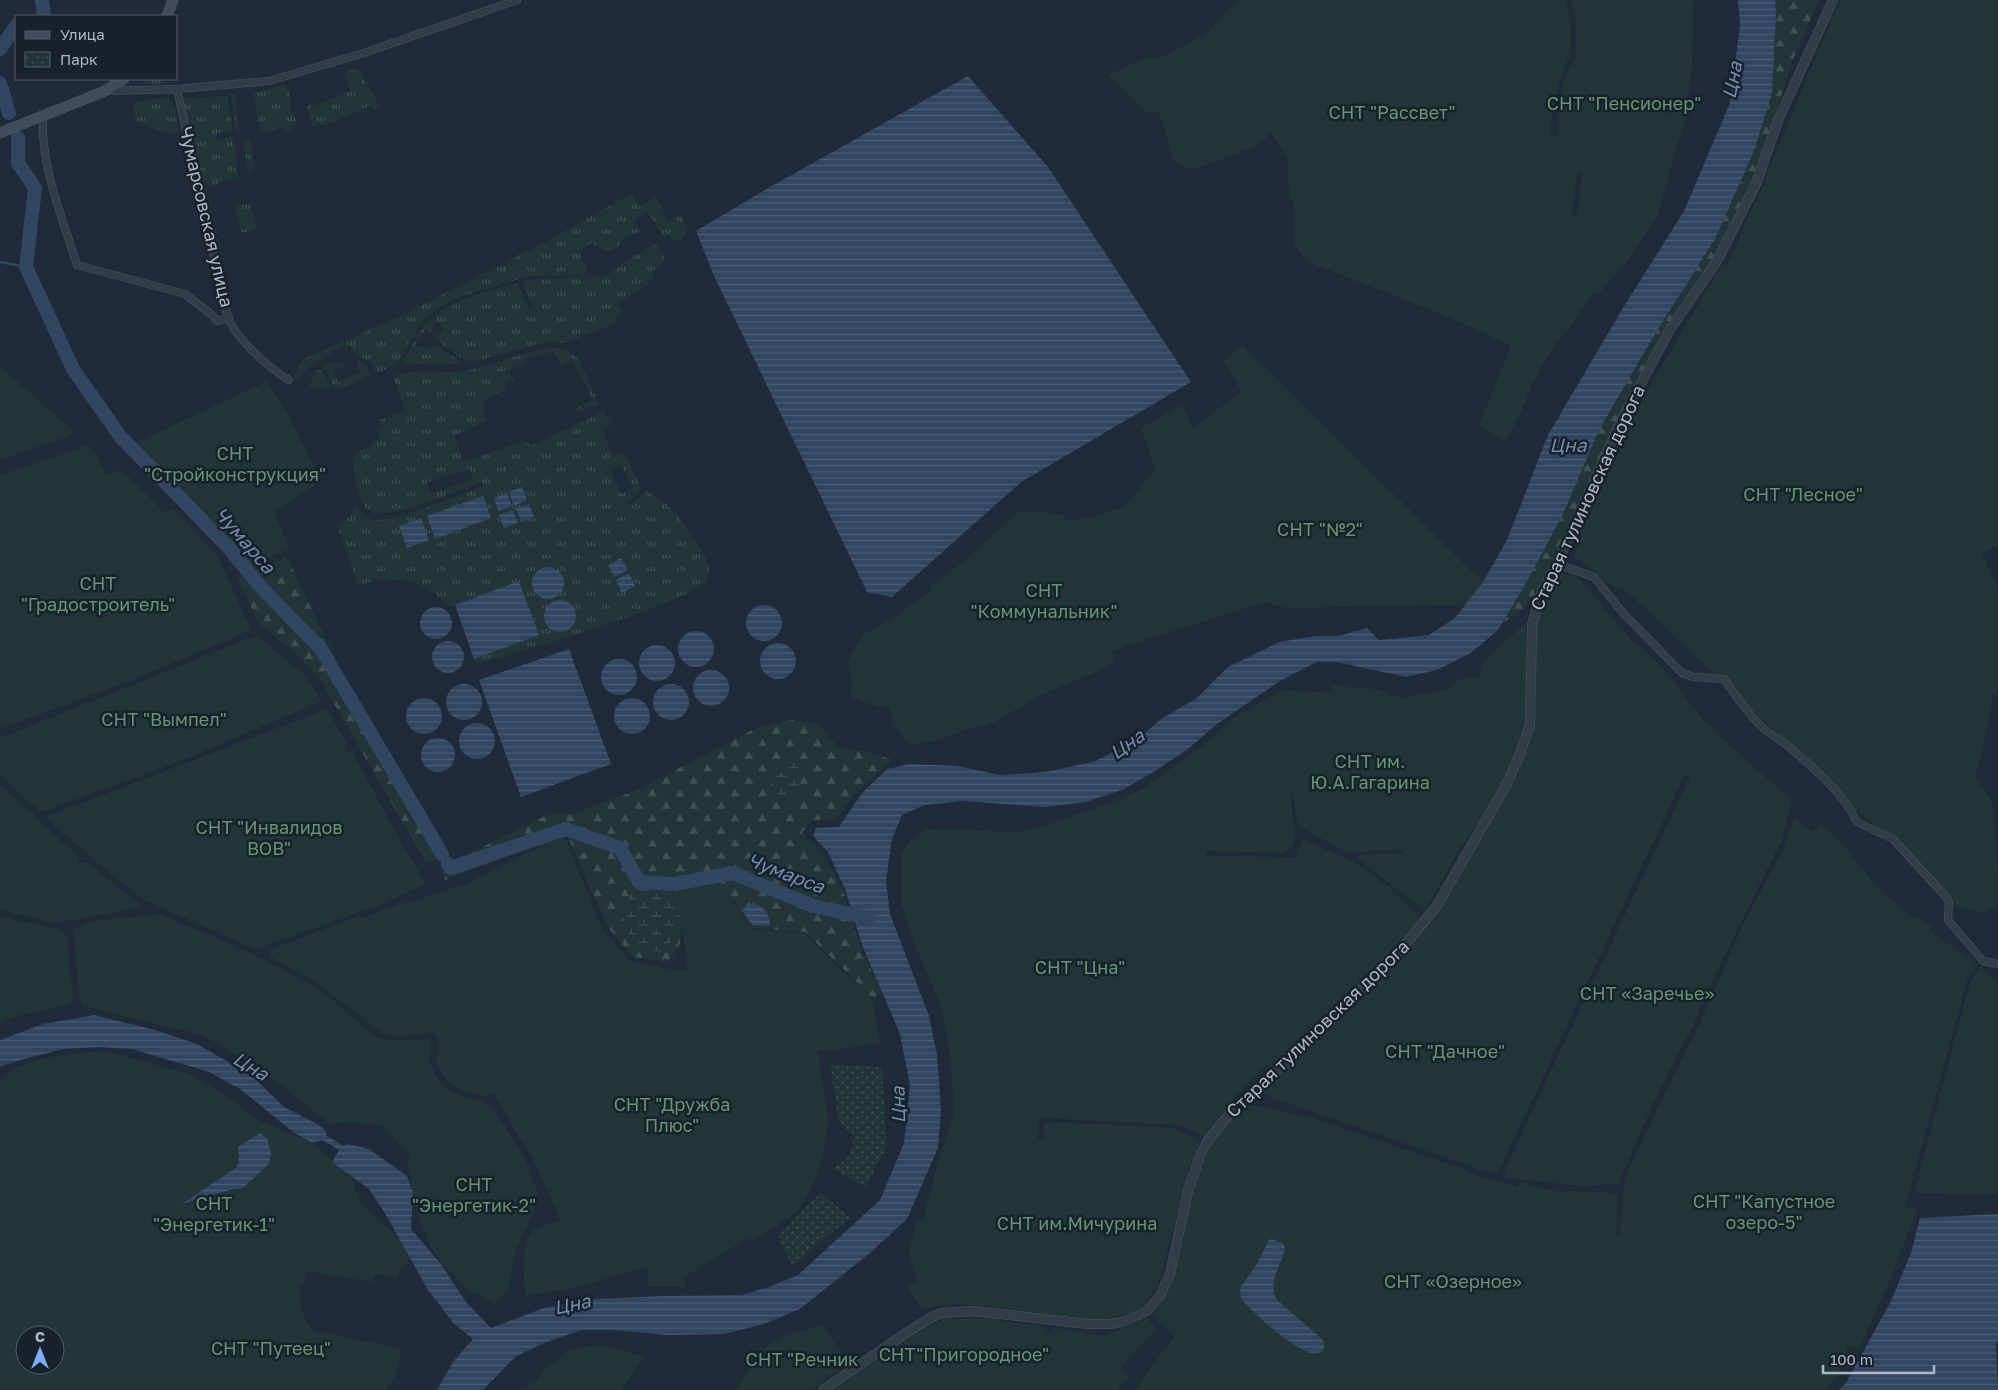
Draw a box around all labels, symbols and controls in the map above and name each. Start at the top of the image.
legend [15,15,178,80]
text: Улица [60,25,105,43]
text: Парк [60,50,98,68]
water label: Цна [1717,58,1747,100]
park label: СНТ "Пенсионер" [1547,92,1701,114]
park label: СНТ "Рассвет" [1328,101,1456,123]
street label: Чумарсовская улица [175,124,238,309]
street label: Старая тулиновская дорога [1525,382,1649,614]
water label: Цна [1550,433,1588,456]
park label: СНТ "Стройконструкция" [144,442,326,485]
park label: СНТ "Лесное" [1743,483,1863,505]
water label: Чумарса [210,502,281,579]
park label: СНТ "№2" [1277,518,1363,540]
park label: СНТ "Градостроитель" [21,572,175,615]
park label: СНТ "Коммунальник" [971,579,1117,622]
park label: СНТ "Вымпел" [101,708,227,730]
water label: Цна [1105,723,1149,764]
park label: СНТ им. Ю.А.Гагарина [1310,750,1430,793]
park label: СНТ "Инвалидов ВОВ" [196,816,342,859]
water label: Чумарса [744,847,829,898]
street label: Старая тулиновская дорога [1221,935,1413,1122]
park label: СНТ "Цна" [1035,956,1125,978]
park label: СНТ «Заречье» [1580,982,1714,1004]
park label: СНТ "Дачное" [1385,1040,1505,1062]
water label: Цна [230,1046,274,1086]
water label: Цна [886,1085,909,1124]
park label: СНТ "Дружба Плюс" [614,1093,730,1136]
park label: СНТ "Энергетик-2" [412,1173,536,1216]
park label: СНТ "Капустное озеро-5" [1693,1190,1835,1233]
park label: СНТ "Энергетик-1" [153,1192,275,1235]
park label: СНТ им.Мичурина [997,1212,1157,1234]
park label: СНТ «Озерное» [1384,1270,1522,1292]
water label: Цна [551,1288,594,1319]
north arrow [15,1325,65,1375]
text: С [35,1328,45,1345]
park label: СНТ "Путеец" [211,1337,331,1359]
scale bar [1823,1342,1934,1374]
park label: СНТ"Пригородное" [879,1343,1049,1365]
park label: СНТ "Речник [746,1348,858,1370]
text: 100 m [1830,1350,1873,1368]

